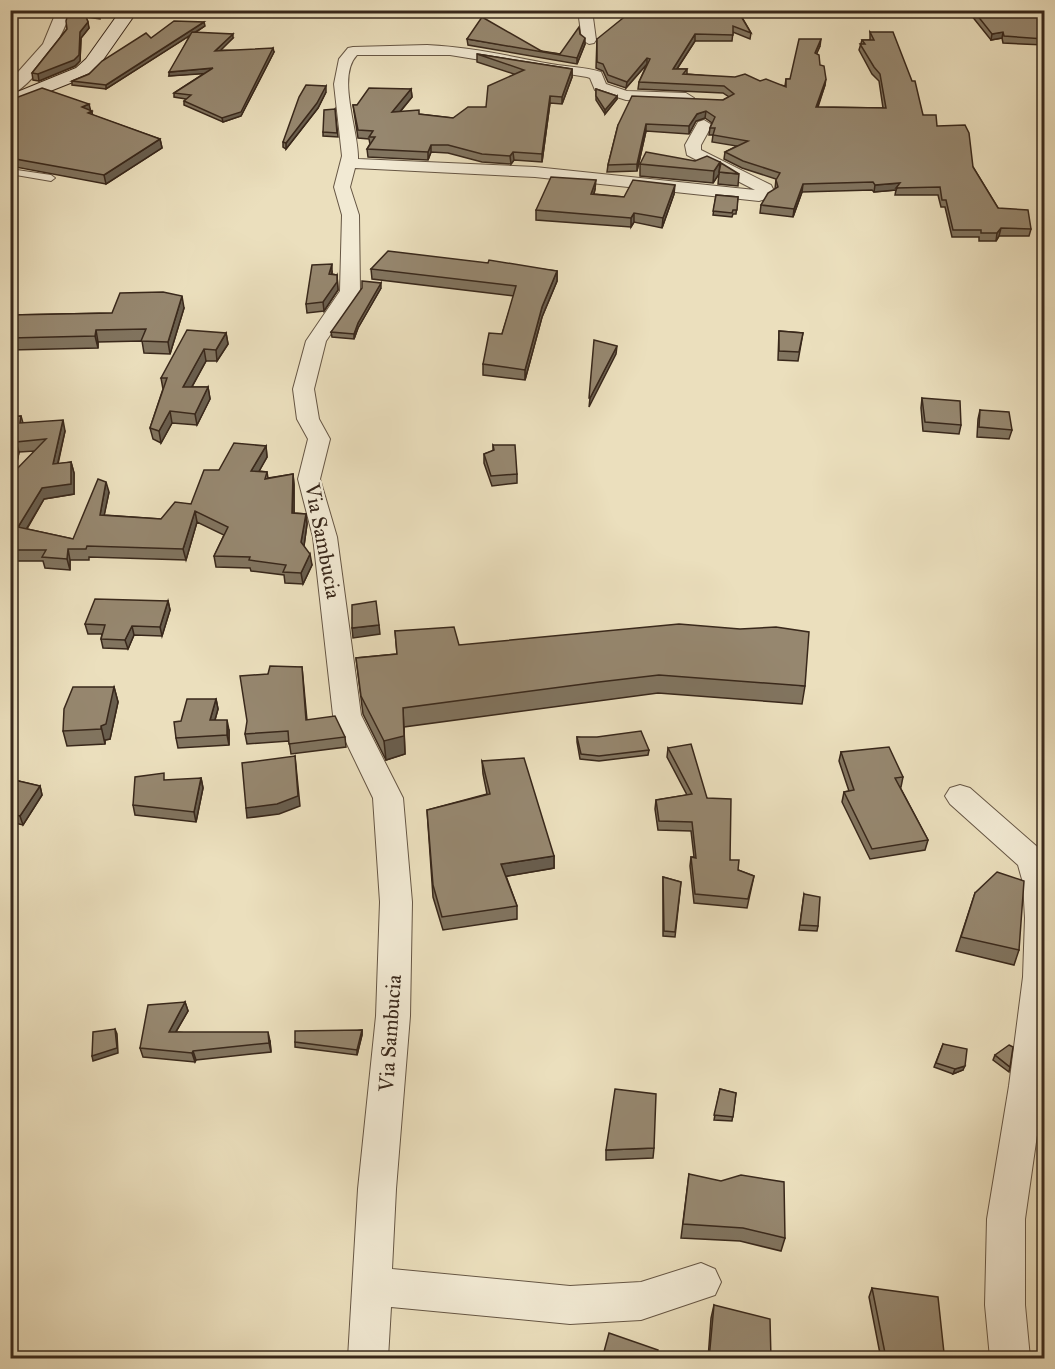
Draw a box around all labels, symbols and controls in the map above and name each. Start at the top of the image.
street label: Via Sambucia [299,480,347,601]
street label: Via Sambucia [373,974,407,1093]

